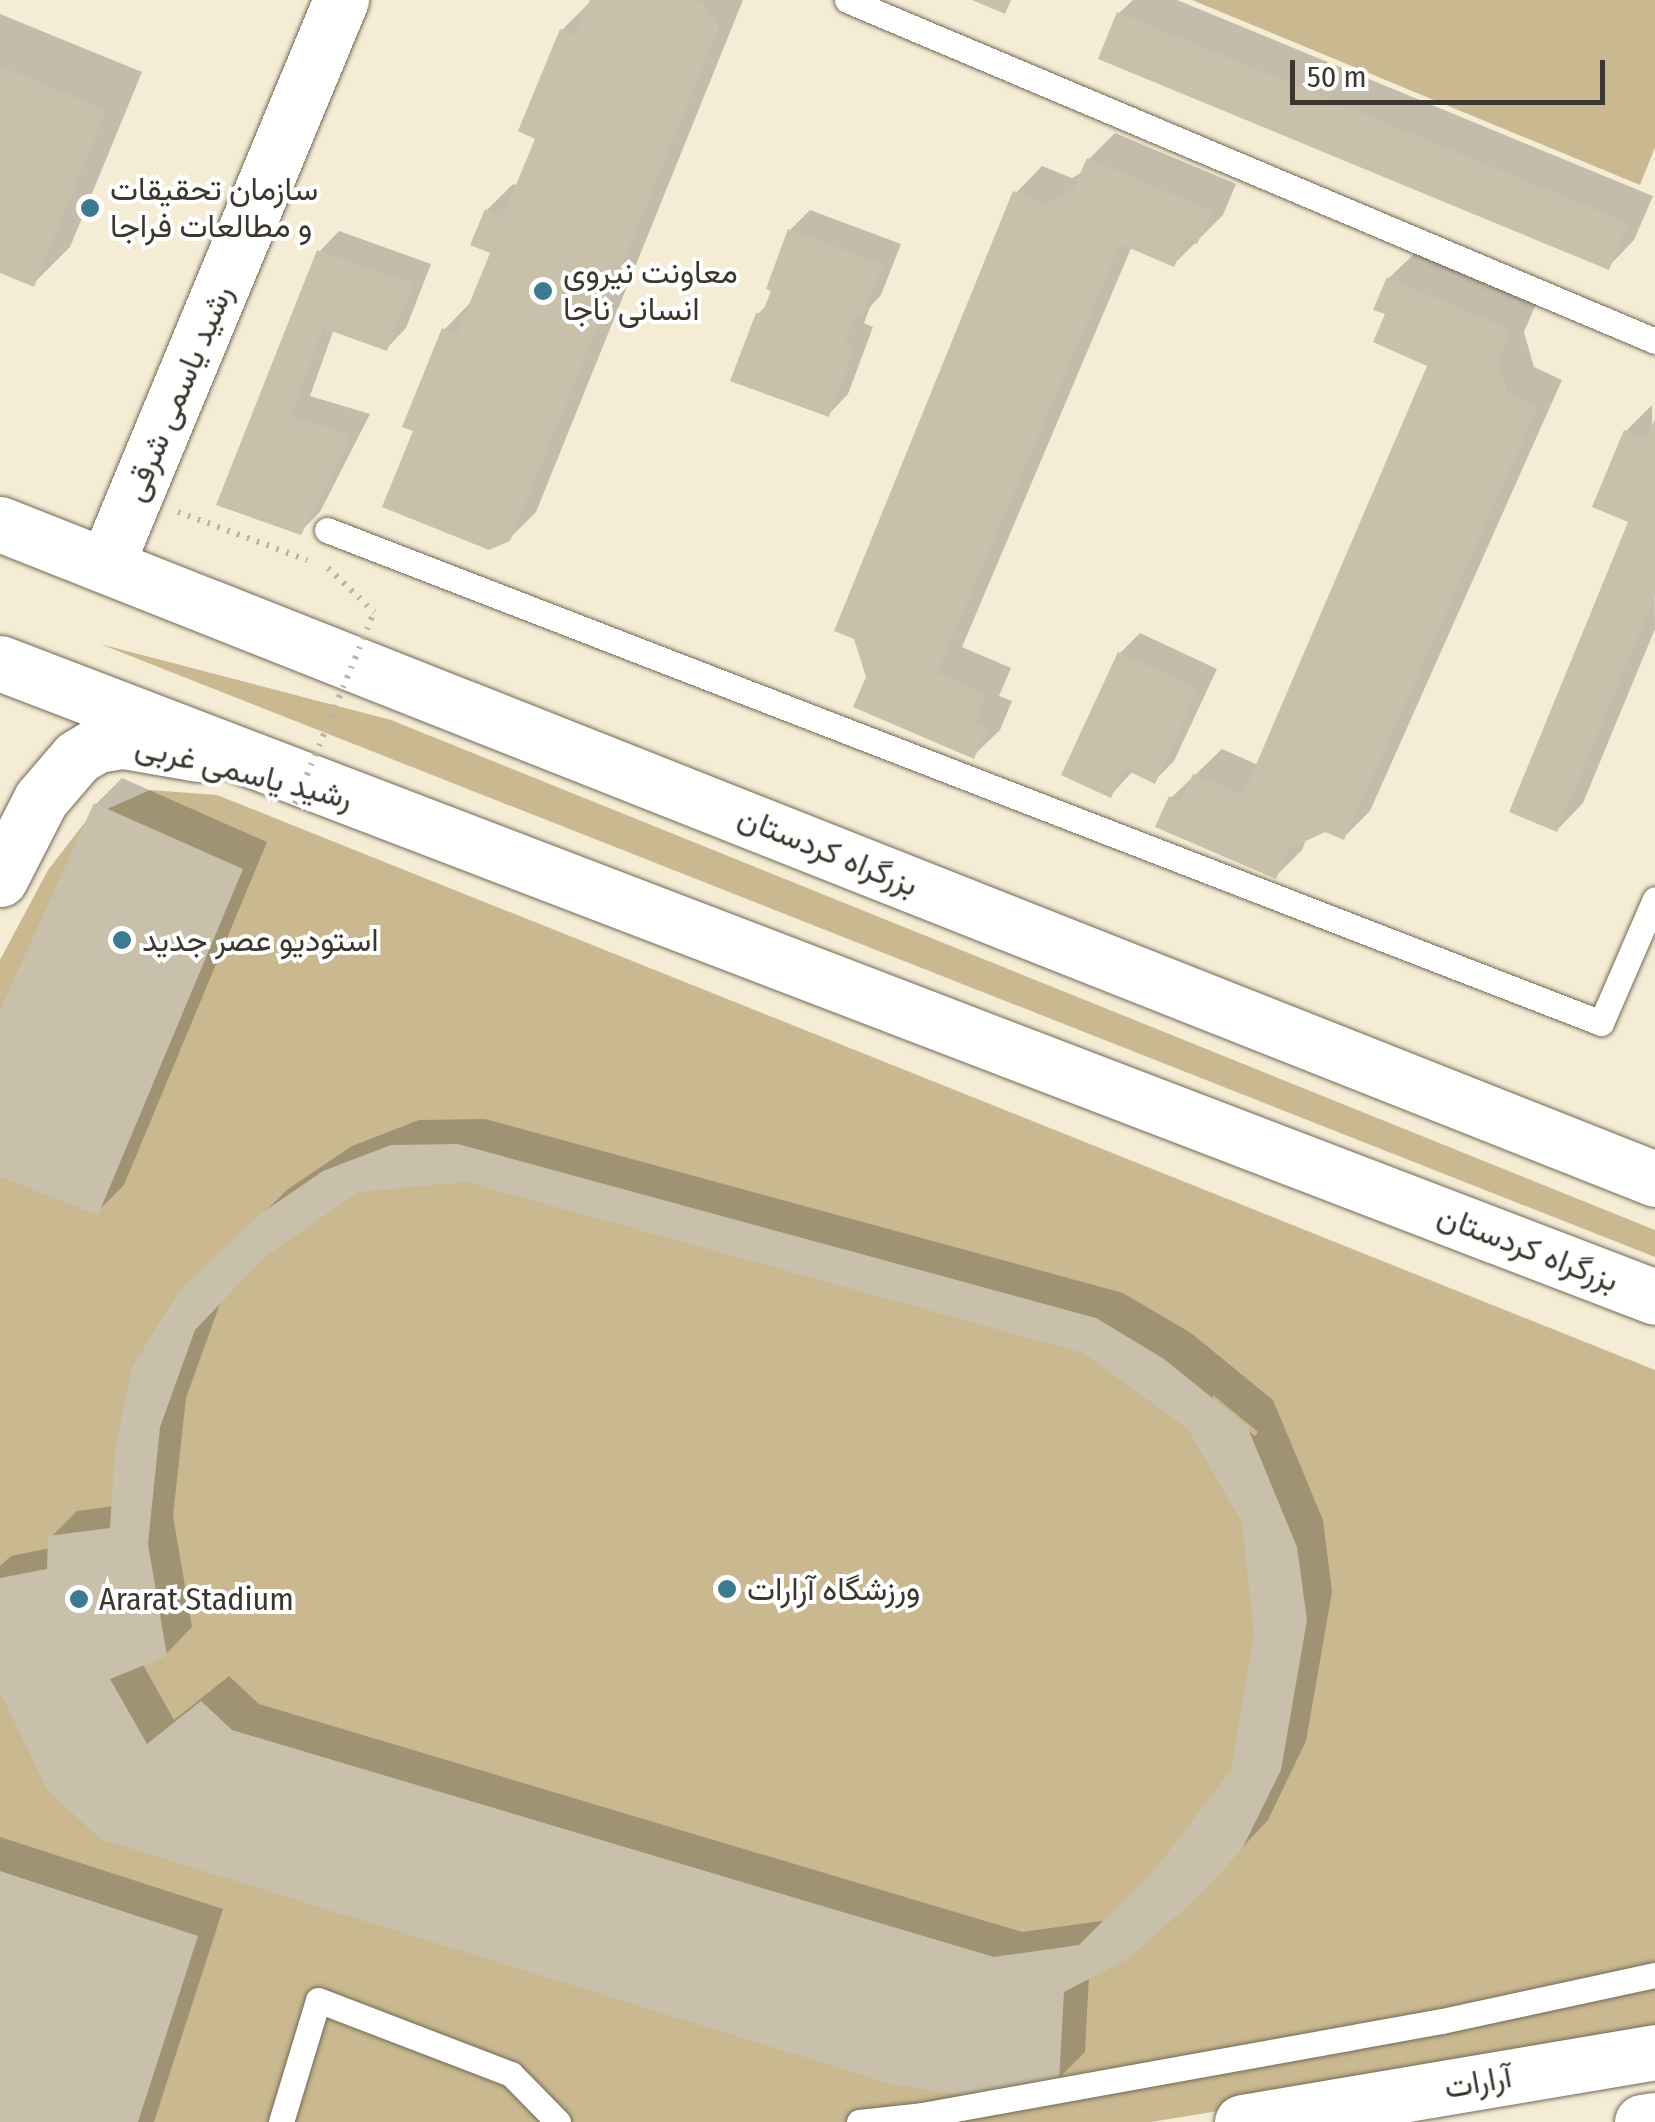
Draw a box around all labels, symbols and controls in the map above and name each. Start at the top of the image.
scale bar [1295,40,1610,102]
text: 50 m [1307,59,1367,95]
place label: سازمان تحقیقات و مطالعات فراجا [110,171,318,246]
marker: سازمان تحقیقات و مطالعات فراجا [79,197,101,219]
place label: معاونت نیروی انسانی ناجا [563,254,738,329]
street label: رشید یاسمی شرقی [115,279,241,507]
marker: معاونت نیروی انسانی ناجا [532,280,554,302]
street label: رشید یاسمی غربی [132,727,356,817]
street label: بزرگراه کردستان [733,798,923,904]
place label: استودیو عصر جدید [142,921,379,959]
marker: استودیو عصر جدید [111,929,133,951]
street label: بزرگراه کردستان [1432,1196,1624,1300]
place label: ورزشگاه آرارات [747,1570,920,1608]
marker: ورزشگاه آرارات [716,1578,738,1600]
place label: Ararat Stadium [99,1580,294,1618]
marker: Ararat Stadium [68,1588,90,1610]
street label: آرارات [1441,2057,1515,2107]

